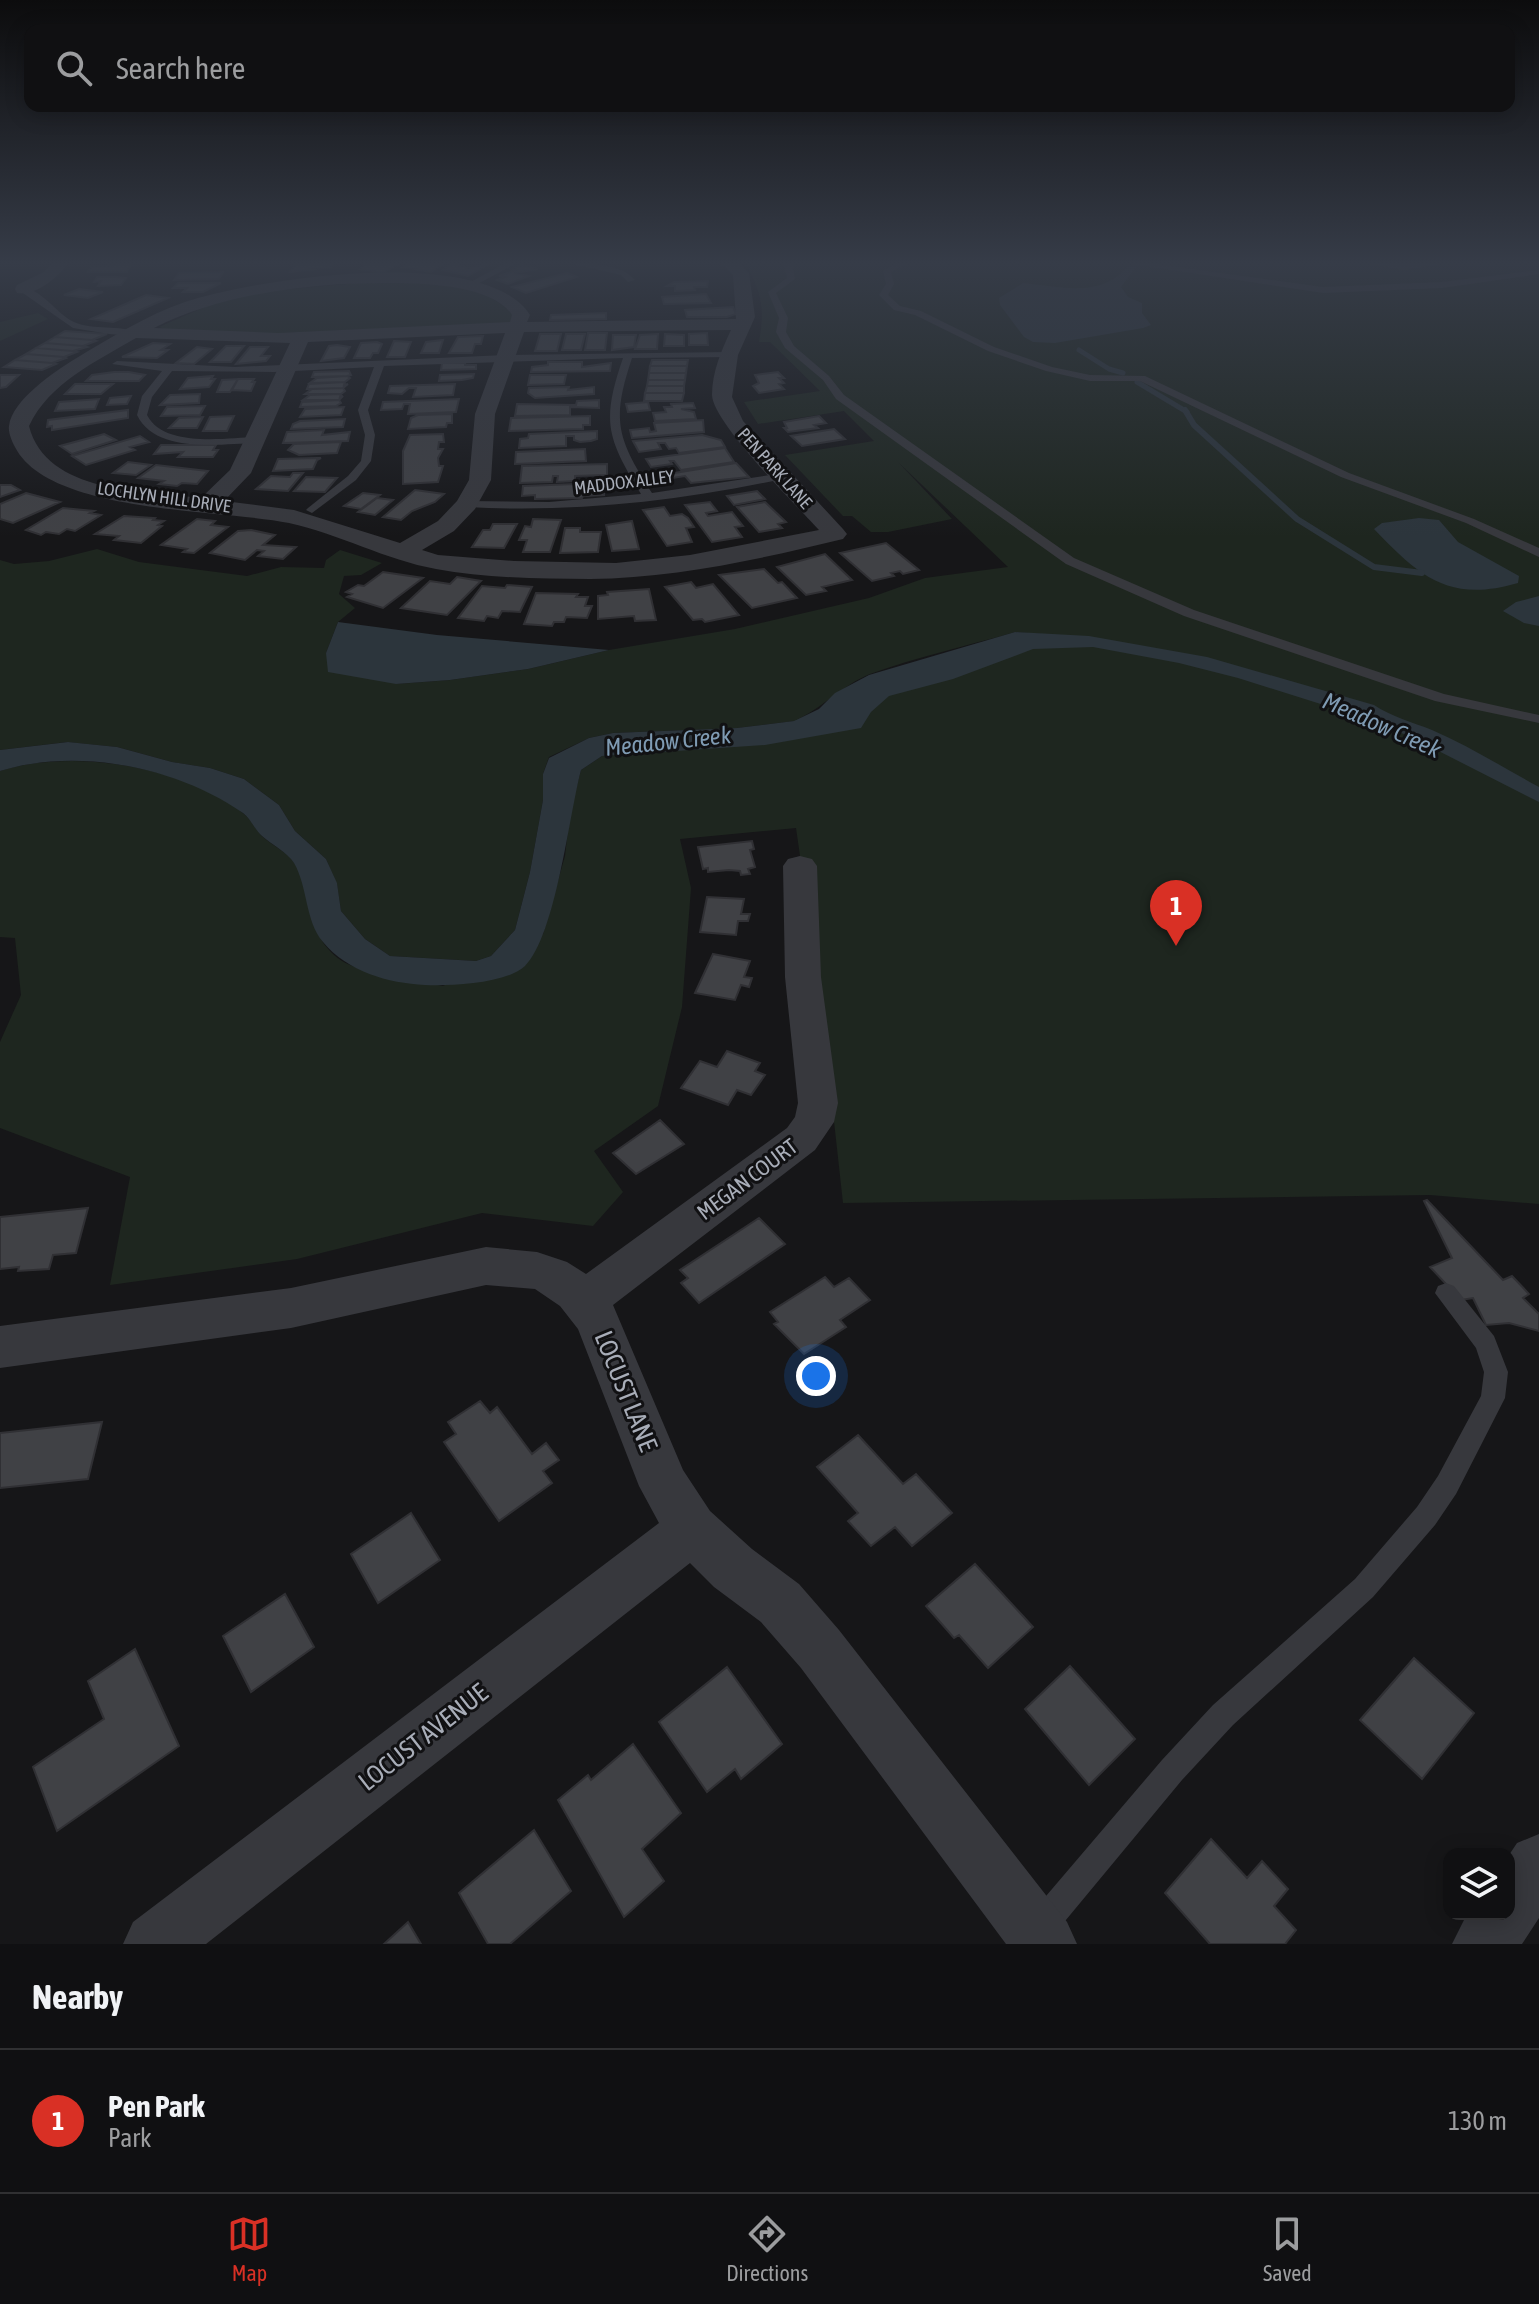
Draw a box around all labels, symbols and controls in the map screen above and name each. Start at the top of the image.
search box [24,24,1515,112]
icon: search [52,46,96,90]
text: Search here [116,51,245,85]
street label: PEN PARK LANE [733,423,817,513]
street label: MADDOX ALLEY [573,465,675,499]
street label: LOCHLYN HILL DRIVE [96,477,232,517]
water label: Meadow Creek [1319,687,1446,763]
water label: Meadow Creek [604,721,733,761]
pin: 1 [1150,880,1202,946]
street label: MEGAN COURT [692,1133,802,1225]
street label: LOCUST LANE [588,1327,664,1455]
your location [796,1356,836,1396]
street label: LOCUST AVENUE [353,1677,493,1797]
map controls [1443,1848,1515,1920]
button: layers [1443,1848,1515,1920]
text: Nearby [32,1977,123,2016]
text: Pen Park [108,2089,205,2123]
text: 1 [52,2106,64,2136]
text: 130 m [1448,2106,1507,2136]
text: Park [108,2123,151,2153]
tab: Map [227,2212,271,2286]
tab: Directions [726,2212,808,2286]
tab: Saved [1263,2212,1312,2286]

